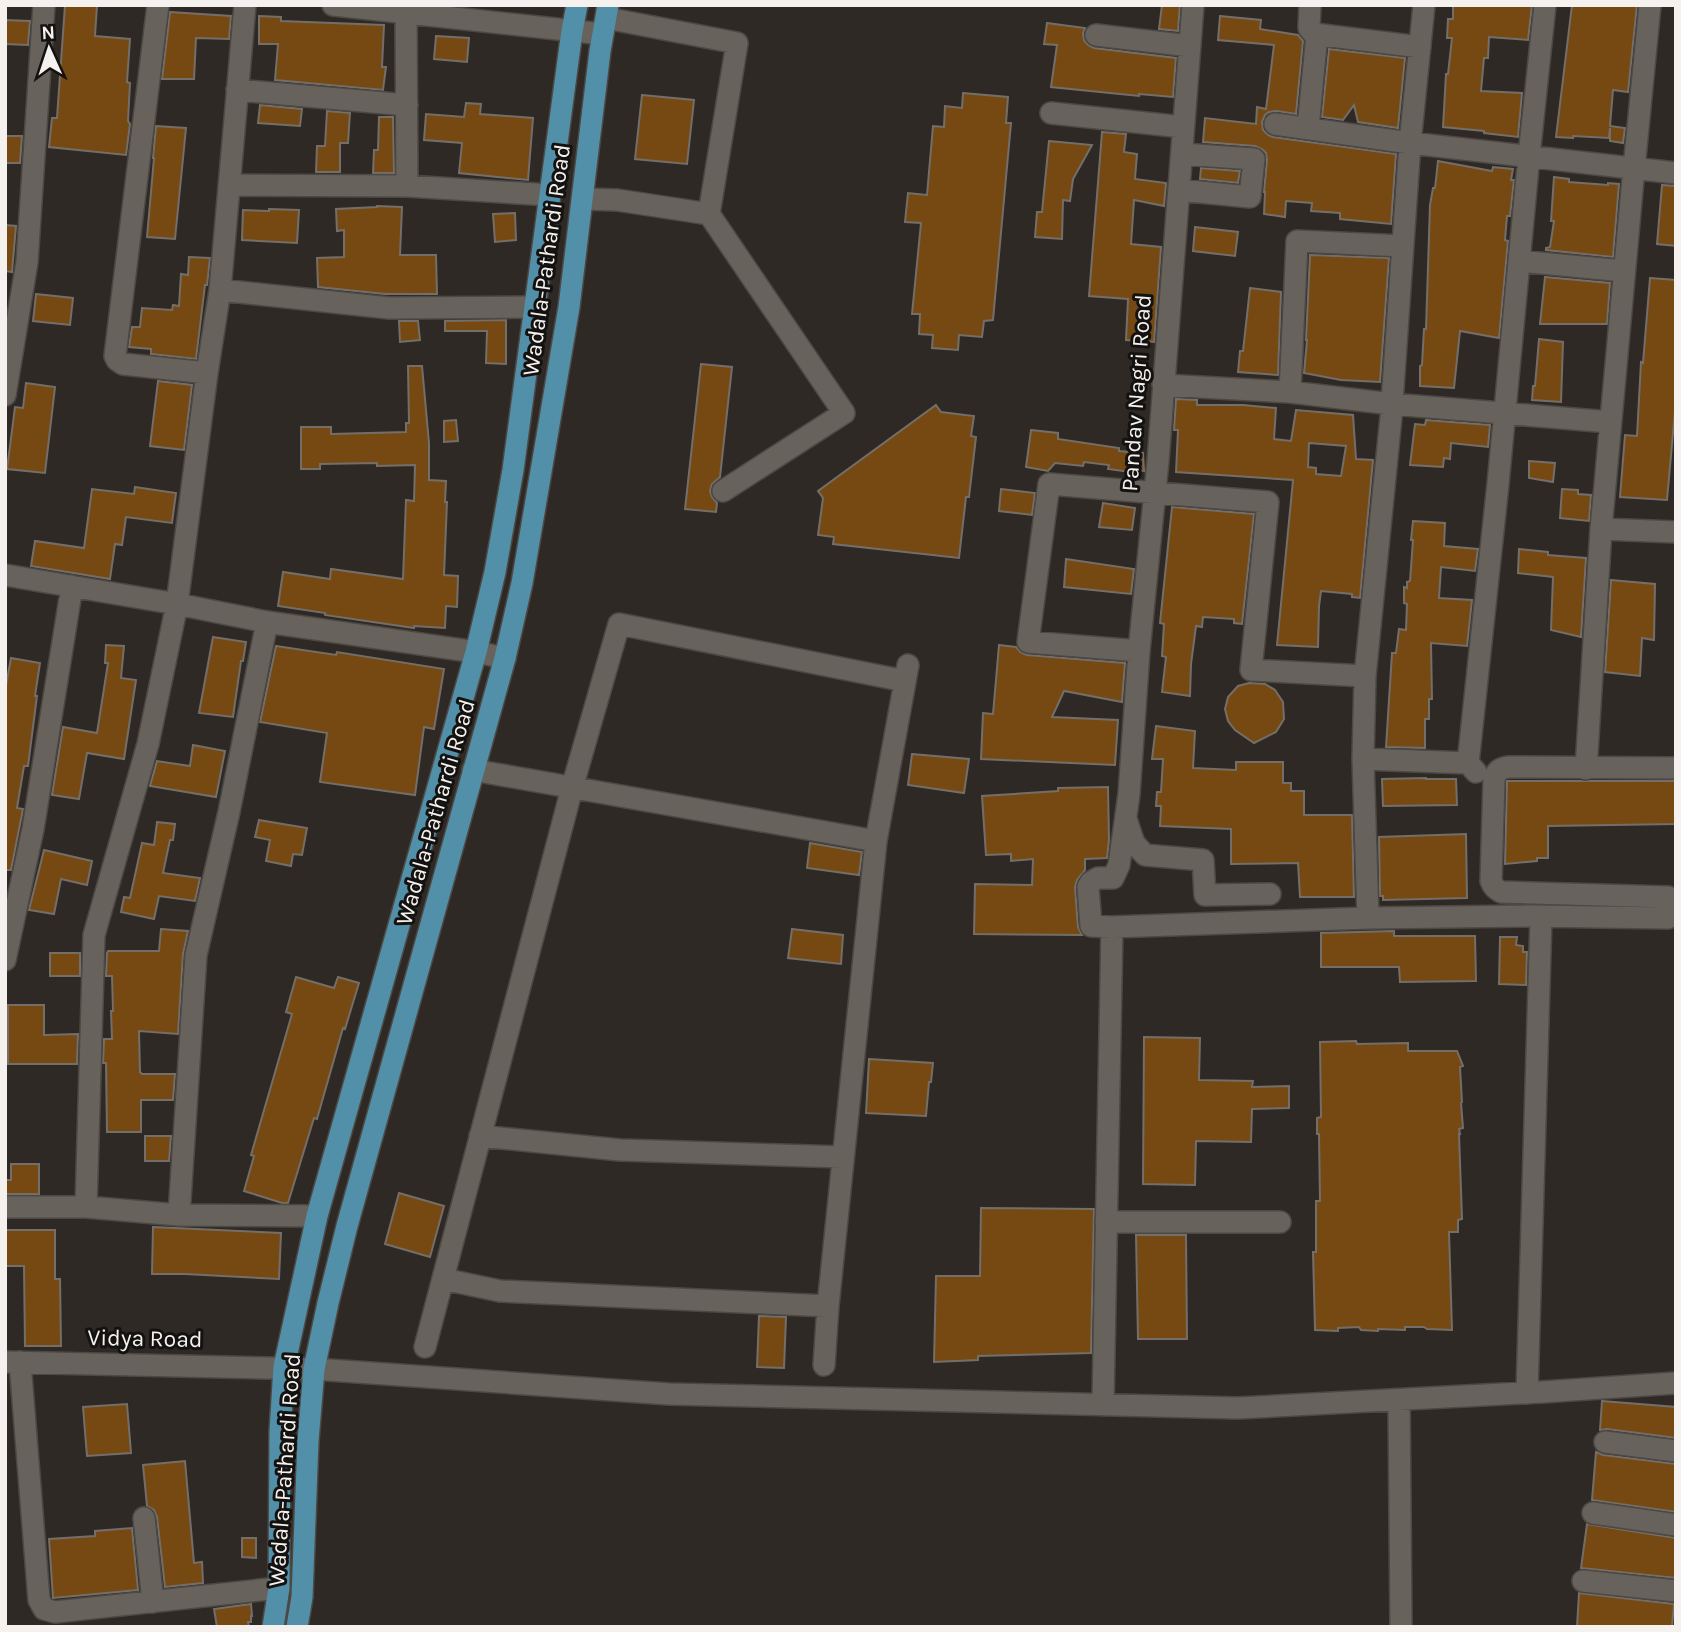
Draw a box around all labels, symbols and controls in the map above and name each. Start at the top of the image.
north arrow [14,14,84,84]
text: N [41,22,56,44]
street label: Wadala-Pathardi Road [517,142,576,378]
street label: Pandav Nagri Road [1116,294,1157,493]
street label: Wadala-Pathardi Road [390,696,481,928]
street label: Vidya Road [87,1324,203,1353]
street label: Wadala-Pathardi Road [263,1353,306,1588]

